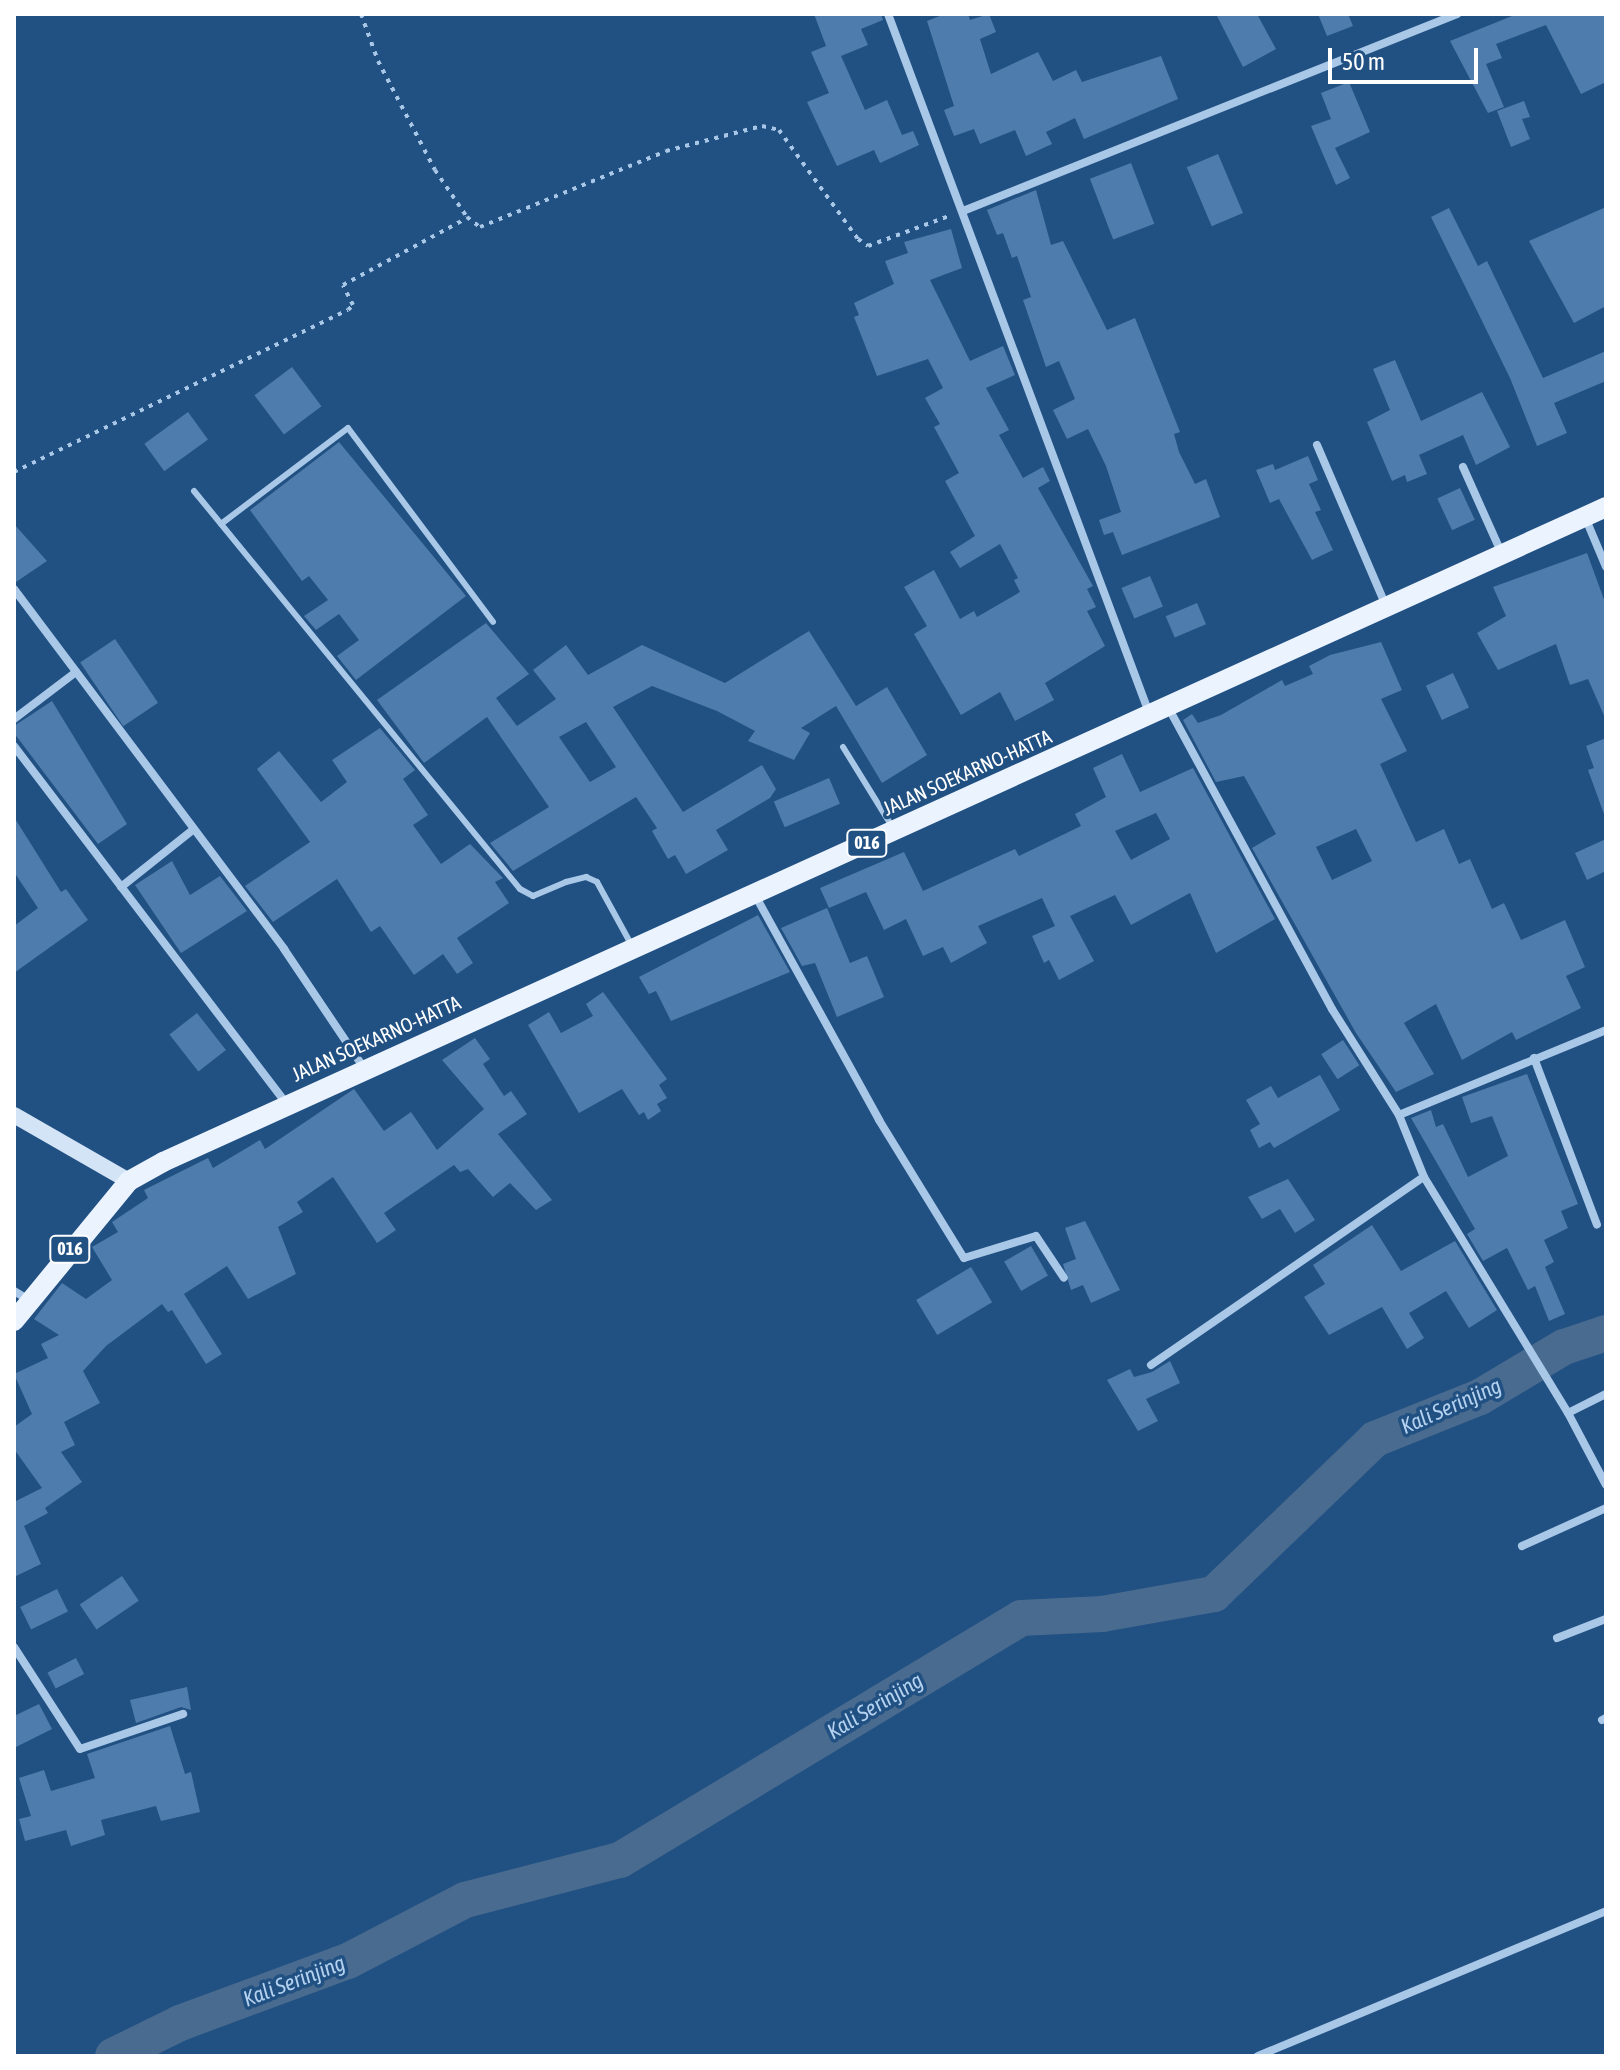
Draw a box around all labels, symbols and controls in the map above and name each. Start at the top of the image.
scale bar [1332,32,1482,82]
text: 50 m [1342,48,1385,75]
street label: JALAN SOEKARNO-HATTA [879,724,1055,820]
road number: 016 [845,829,889,857]
street label: JALAN SOEKARNO-HATTA [288,990,464,1086]
road number: 016 [48,1235,92,1263]
water label: Kali Serinjing [1397,1372,1505,1440]
water label: Kali Serinjing [822,1667,928,1745]
water label: Kali Serinjing [239,1949,349,2013]

